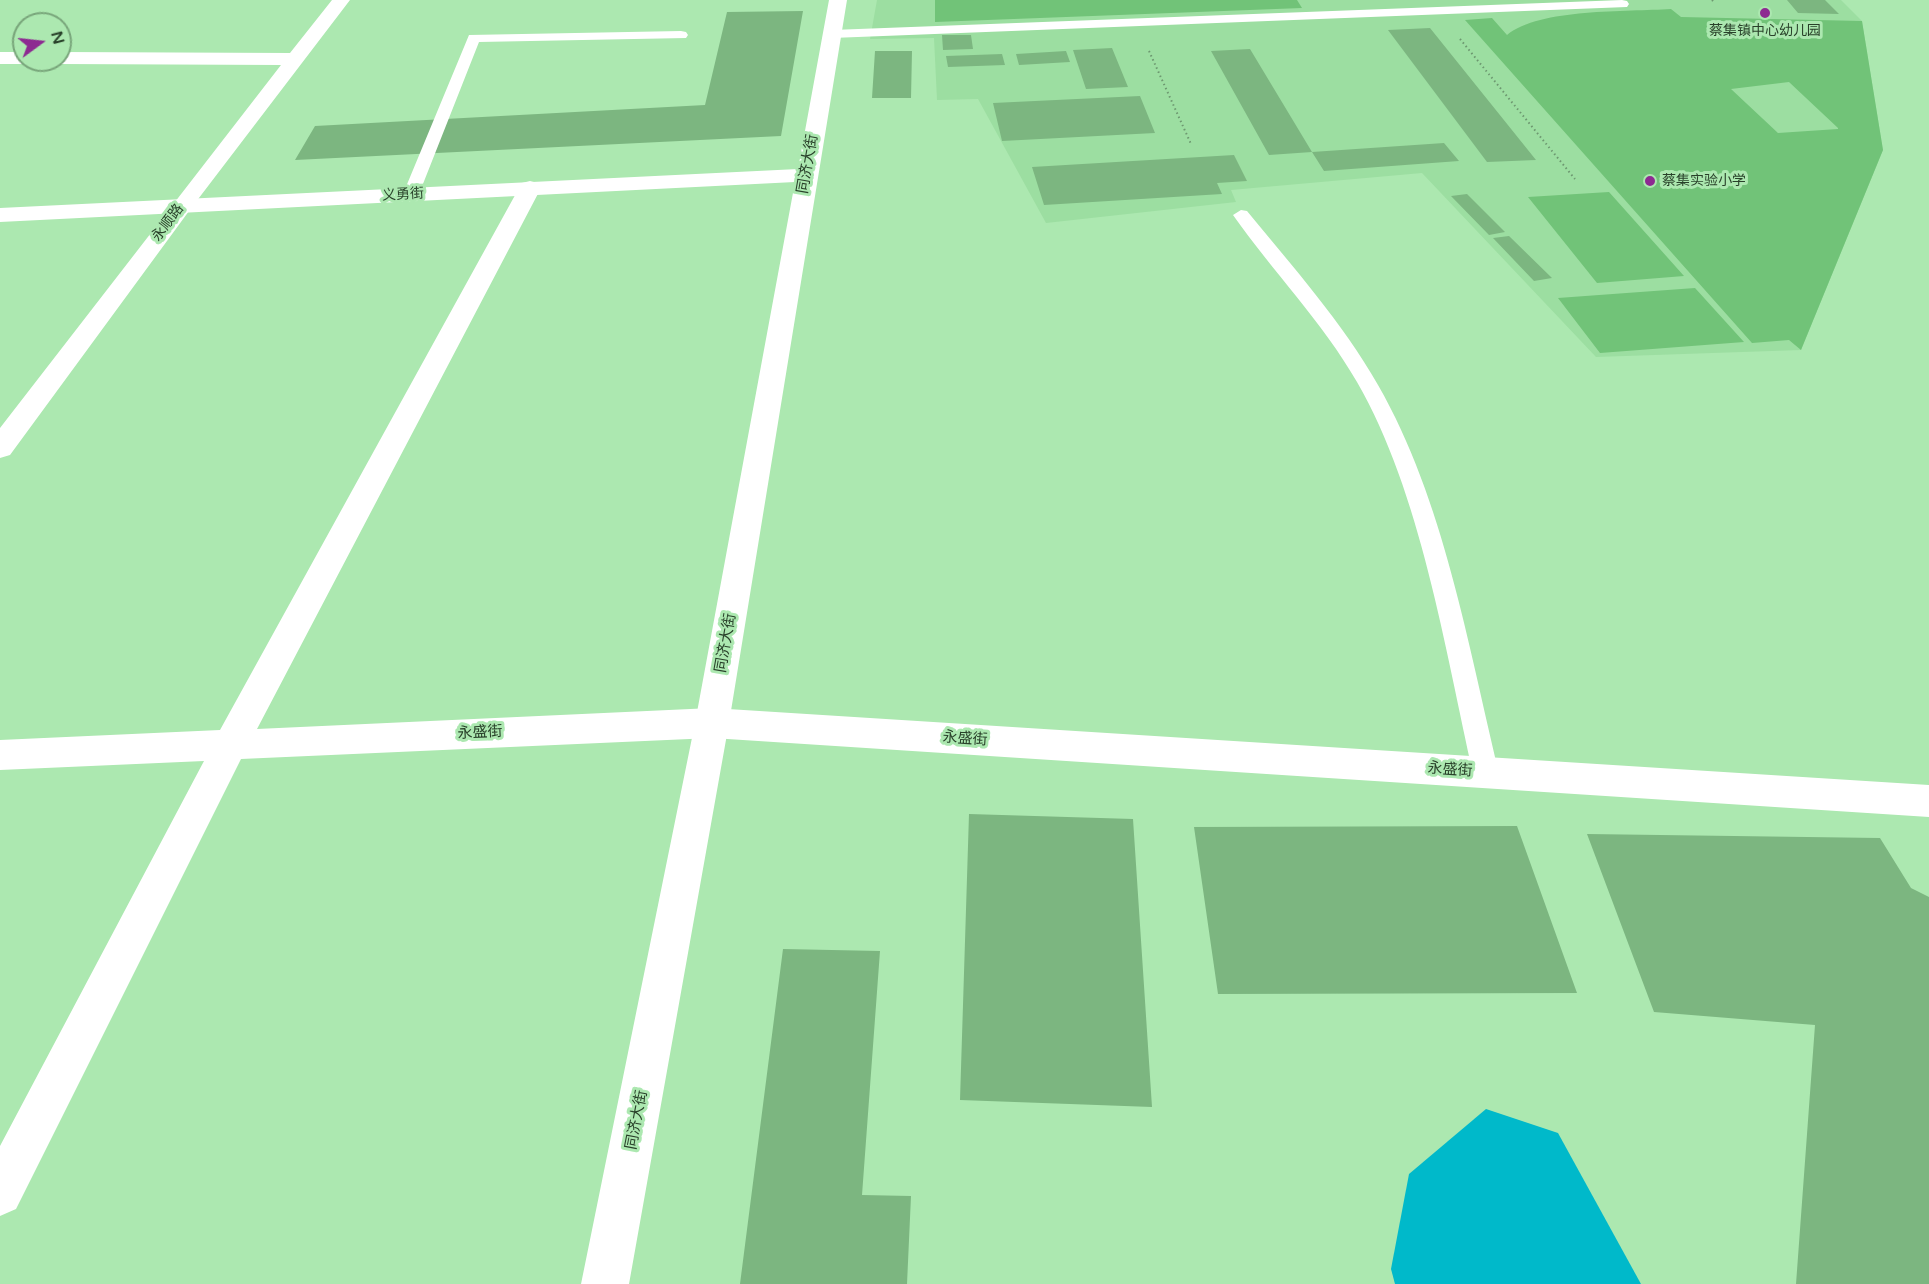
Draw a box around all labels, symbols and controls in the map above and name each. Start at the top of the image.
marker: 蔡集镇中心幼儿园 [1758,6,1772,20]
north arrow [12,12,72,72]
place label: 蔡集镇中心幼儿园 [1709,23,1821,39]
text: N [46,29,69,47]
street label: 同济大街 [794,133,822,195]
place label: 蔡集实验小学 [1662,173,1746,189]
marker: 蔡集实验小学 [1643,174,1657,188]
street label: 义勇街 [382,186,424,204]
street label: 永顺路 [149,201,187,245]
street label: 同济大街 [712,612,740,674]
street label: 永盛街 [457,723,503,743]
street label: 永盛街 [942,728,988,750]
street label: 永盛街 [1427,759,1473,781]
street label: 同济大街 [622,1089,652,1151]

